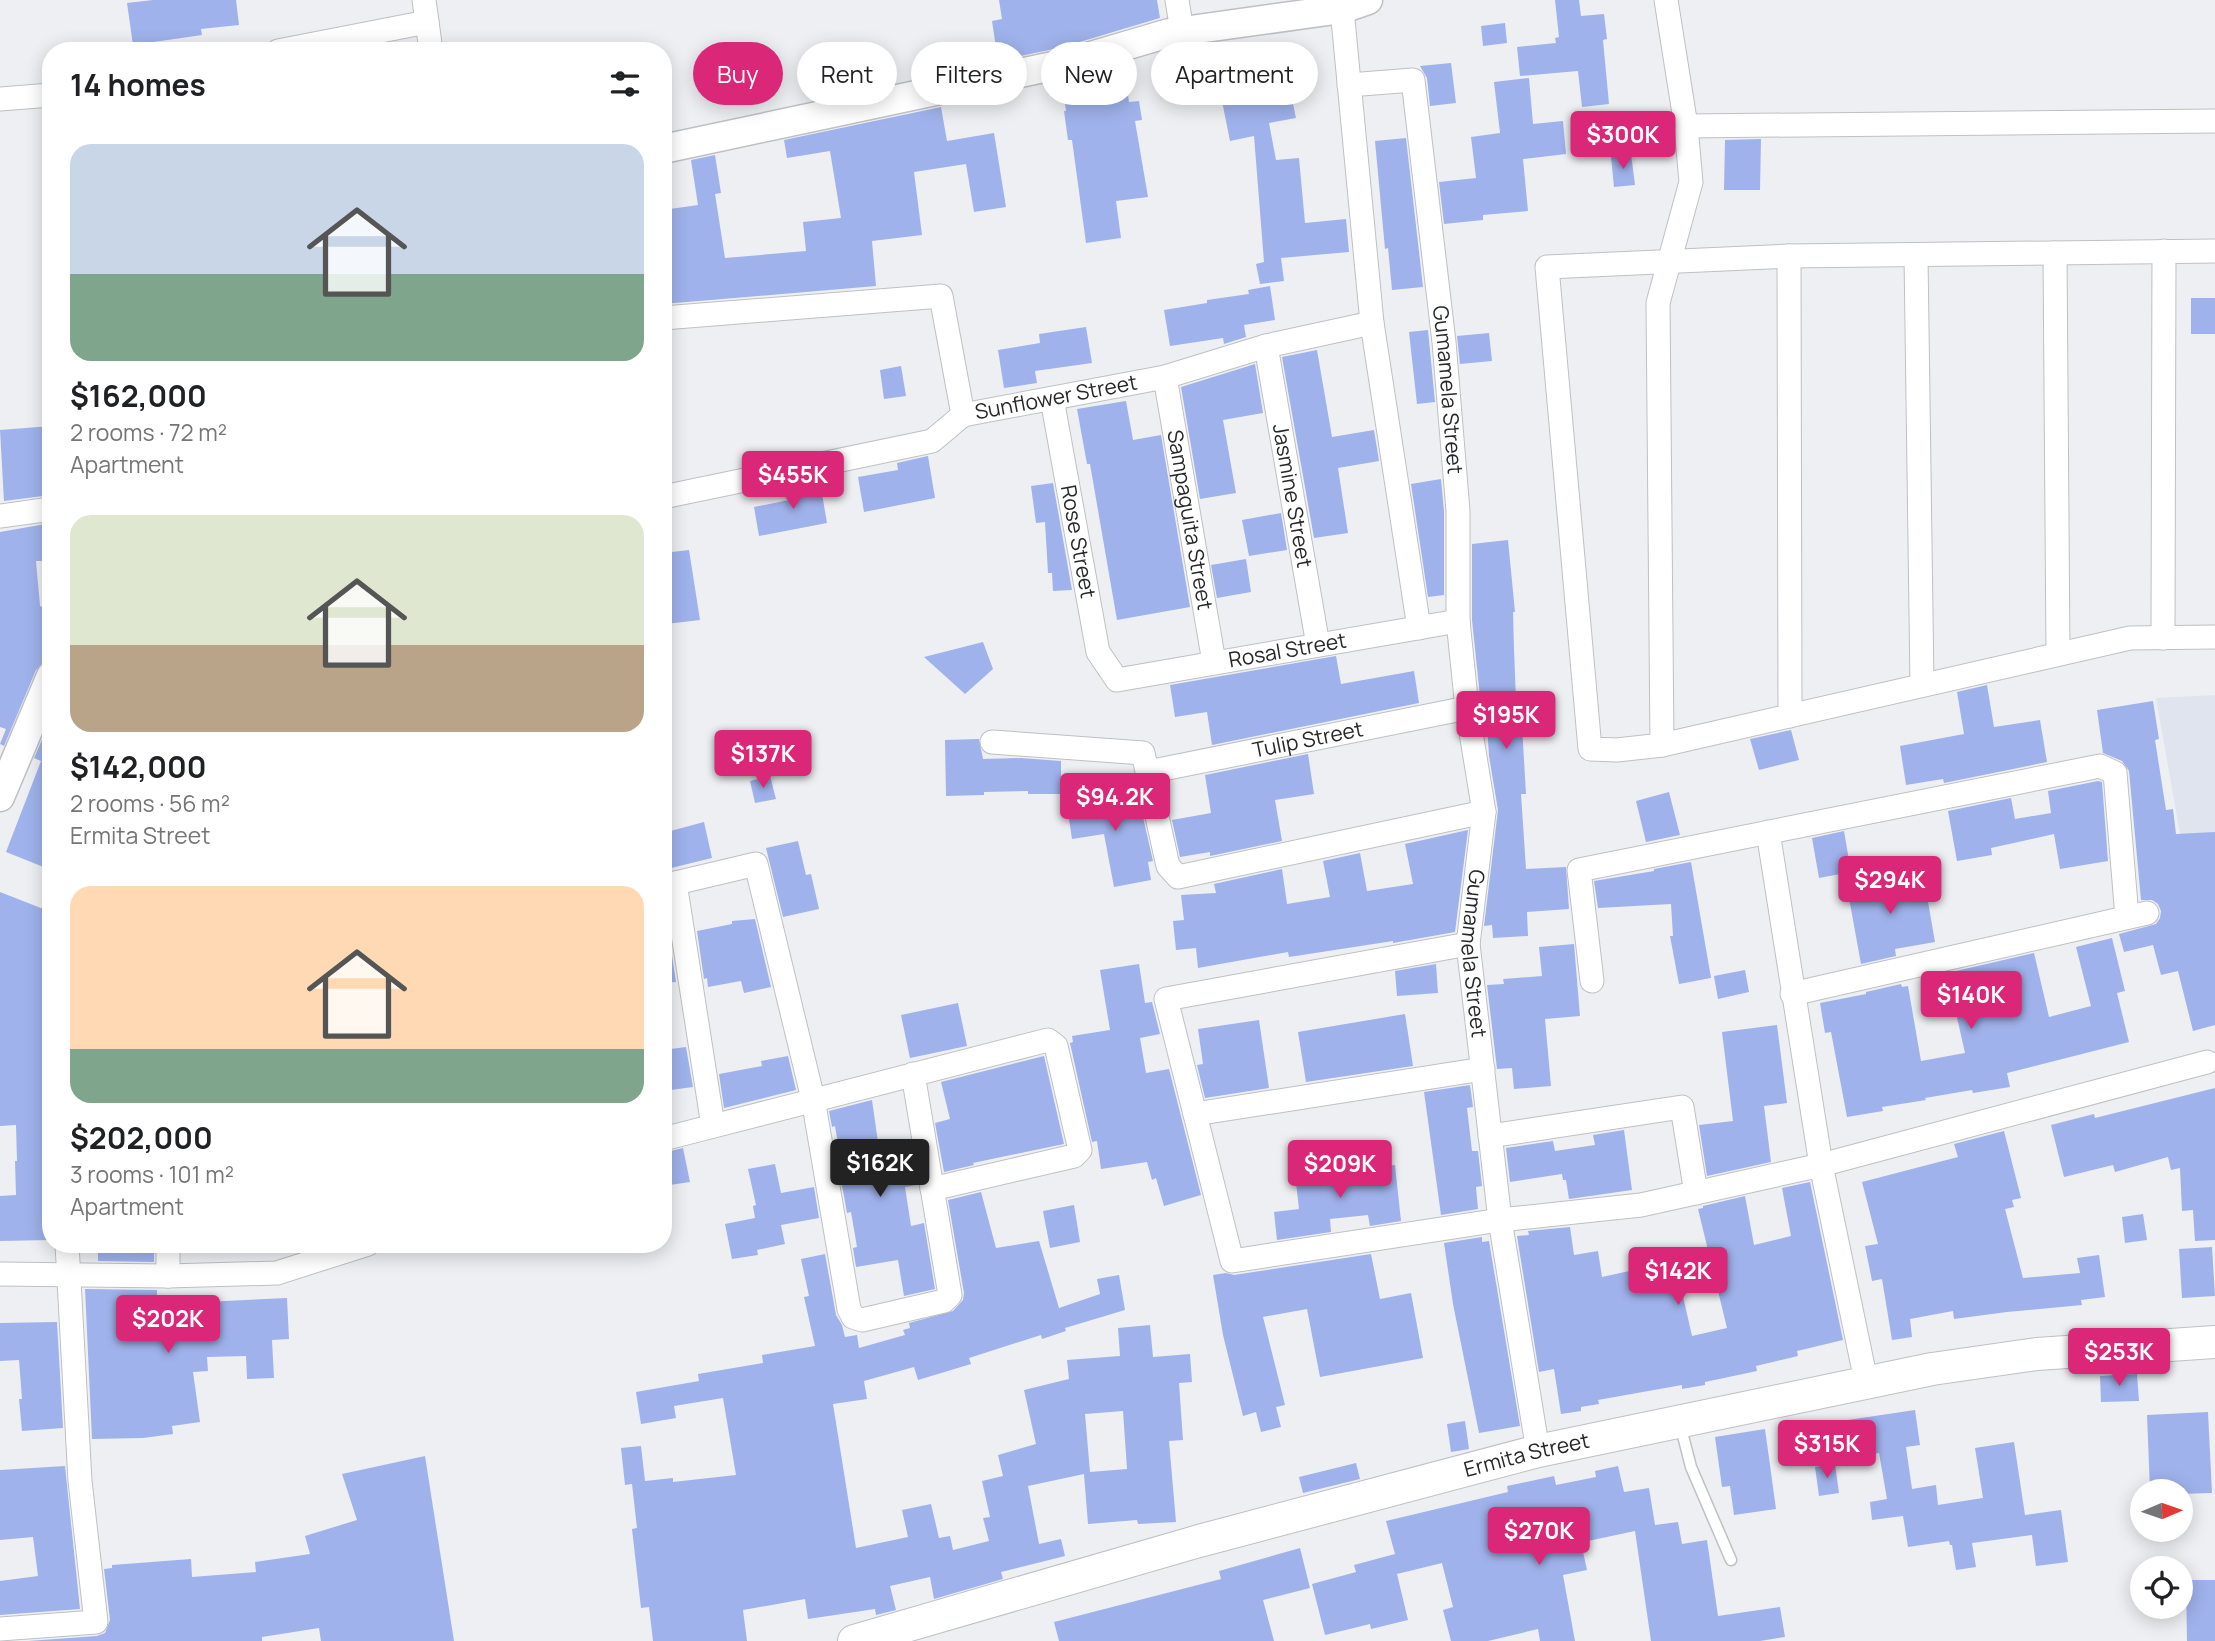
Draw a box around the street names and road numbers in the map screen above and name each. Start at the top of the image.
street label: Gumamela Street [1427,304,1470,475]
street label: Sunflower Street [973,368,1139,425]
street label: Jasmine Street [1267,421,1319,570]
street label: Sampaguita Street [1161,427,1220,612]
street label: Rose Street [1055,482,1103,600]
street label: Rosal Street [1226,626,1348,673]
street label: Tulip Street [1250,714,1365,764]
street label: Gumamela Street [1455,868,1494,1039]
street label: Ermita Street [1461,1426,1592,1483]

